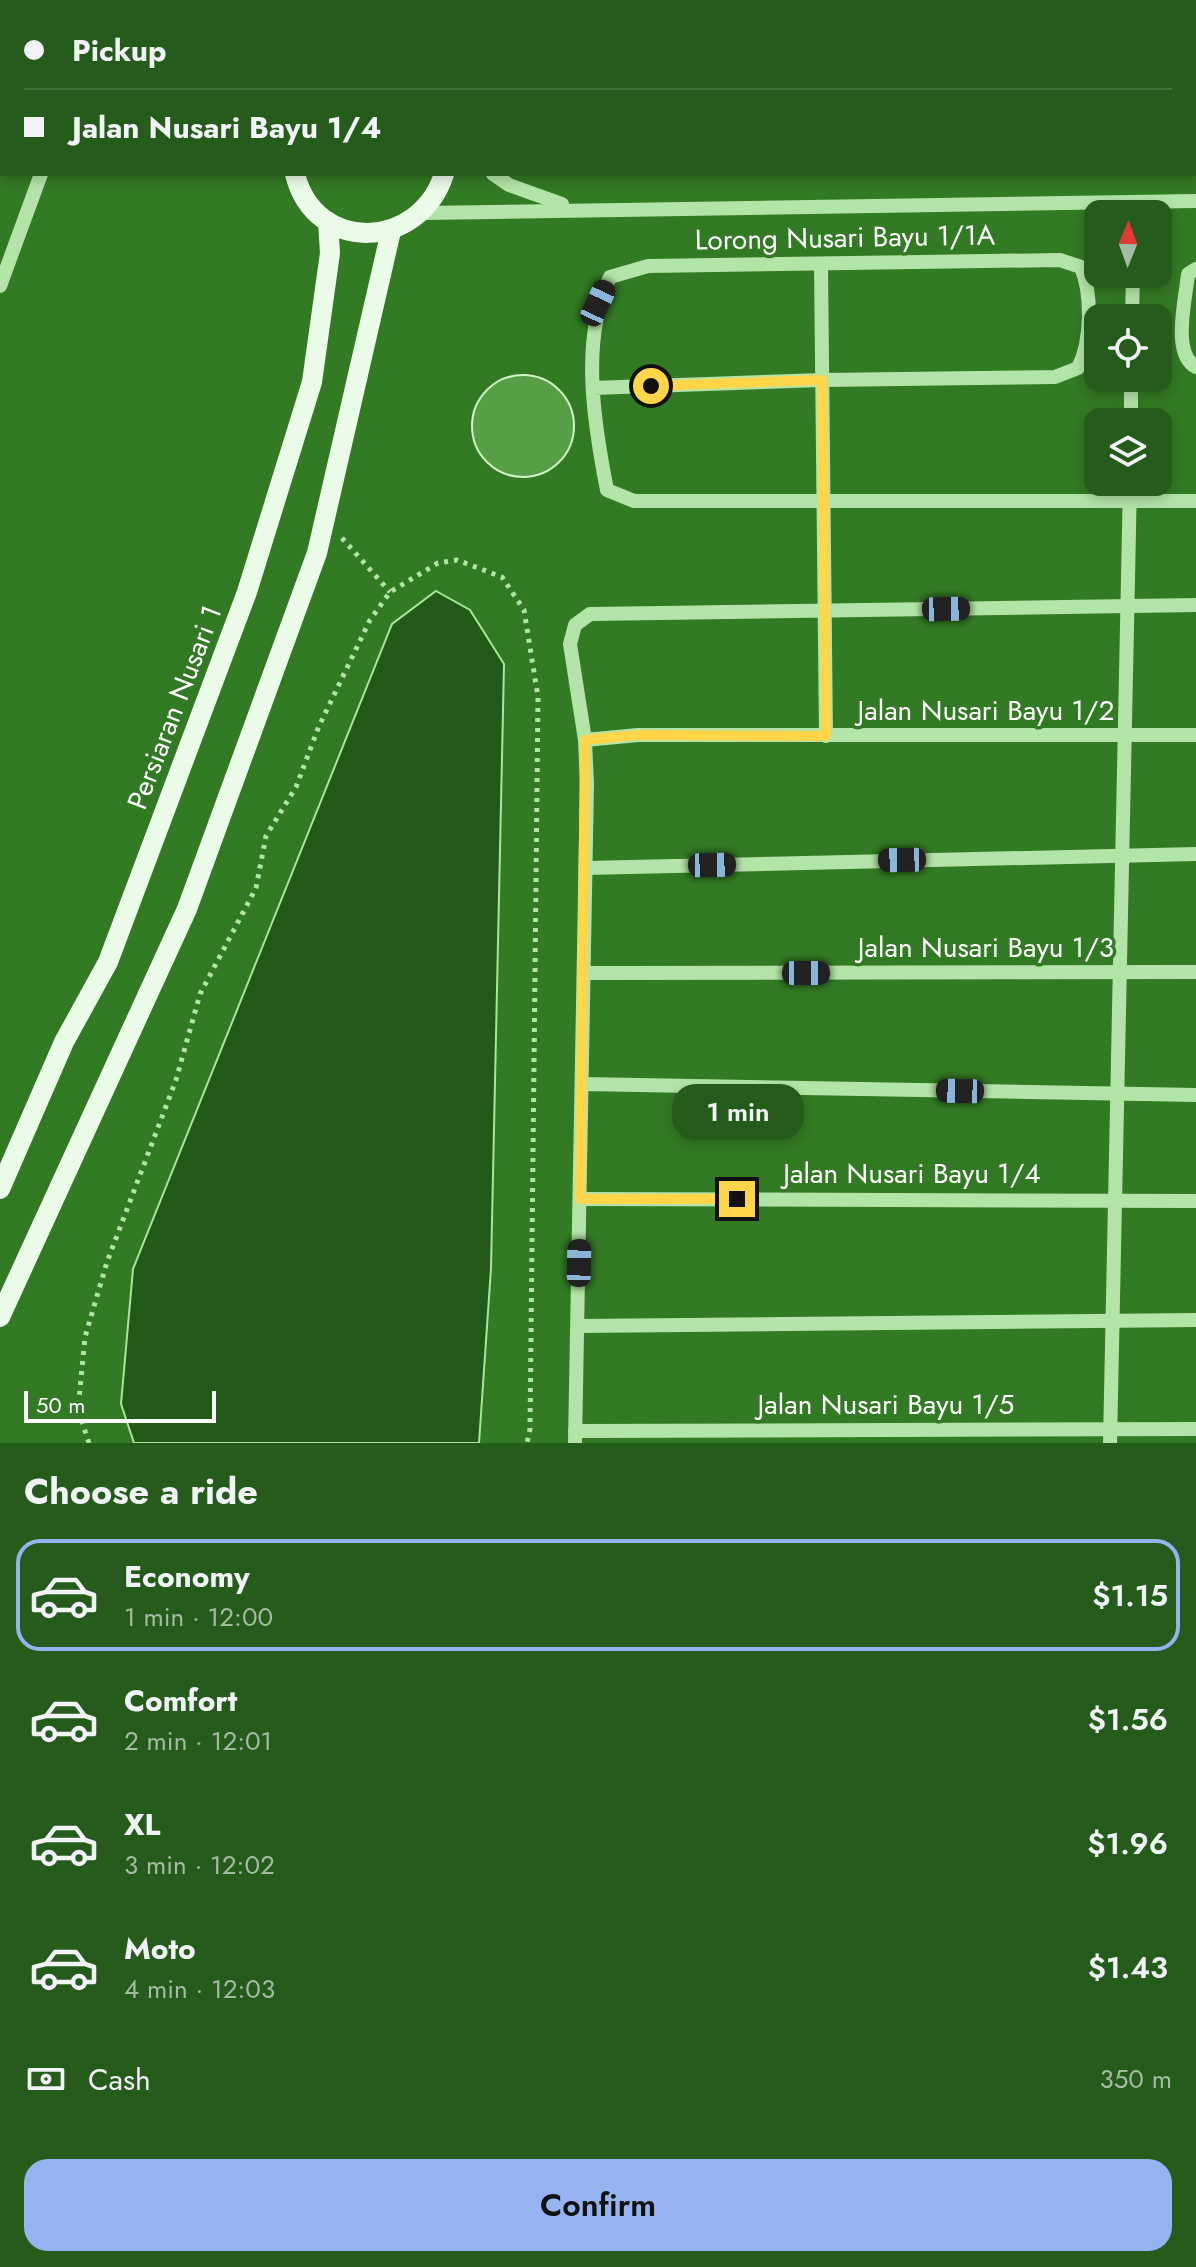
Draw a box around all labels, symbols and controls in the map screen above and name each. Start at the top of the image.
text: Pickup [72,29,167,72]
text: Jalan Nusari Bayu 1/4 [72,106,381,149]
north arrow [1084,200,1172,288]
map controls [1084,200,1172,496]
street label: Lorong Nusari Bayu 1/1A [695,214,996,261]
car [577,276,619,330]
button: locate [1084,304,1172,392]
route start [633,368,669,404]
button: layers [1084,408,1172,496]
car [922,597,970,621]
street label: Persiaran Nusari 1 [117,599,232,815]
street label: Jalan Nusari Bayu 1/2 [854,690,1114,731]
car [878,848,926,872]
car [688,853,736,877]
street label: Jalan Nusari Bayu 1/3 [854,927,1114,968]
car [782,961,830,985]
car [936,1079,984,1103]
callout: 1 min [671,1083,803,1139]
text: 1 min [706,1093,770,1131]
street label: Jalan Nusari Bayu 1/4 [779,1153,1041,1194]
route end [719,1181,755,1217]
car [567,1239,591,1287]
street label: Jalan Nusari Bayu 1/5 [754,1384,1014,1425]
scale bar [24,1387,216,1423]
text: 50 m [36,1389,85,1421]
text: Choose a ride [24,1465,258,1517]
text: Economy [124,1555,250,1598]
icon: car [28,1559,100,1631]
text: $1.15 [1092,1574,1168,1617]
text: 1 min · 12:00 [124,1598,273,1636]
text: Comfort [124,1679,237,1722]
icon: car [28,1683,100,1755]
text: $1.56 [1088,1698,1168,1741]
text: 2 min · 12:01 [124,1722,272,1760]
text: XL [124,1803,160,1846]
icon: car [28,1807,100,1879]
text: $1.96 [1087,1822,1168,1865]
text: 3 min · 12:02 [124,1846,275,1884]
text: Moto [124,1927,196,1970]
icon: car [28,1931,100,2003]
text: $1.43 [1088,1946,1168,1989]
text: 4 min · 12:03 [124,1970,275,2008]
icon: cash [24,2057,68,2101]
text: Cash [88,2058,151,2101]
text: 350 m [1099,2060,1172,2098]
button: Confirm [24,2159,1172,2251]

